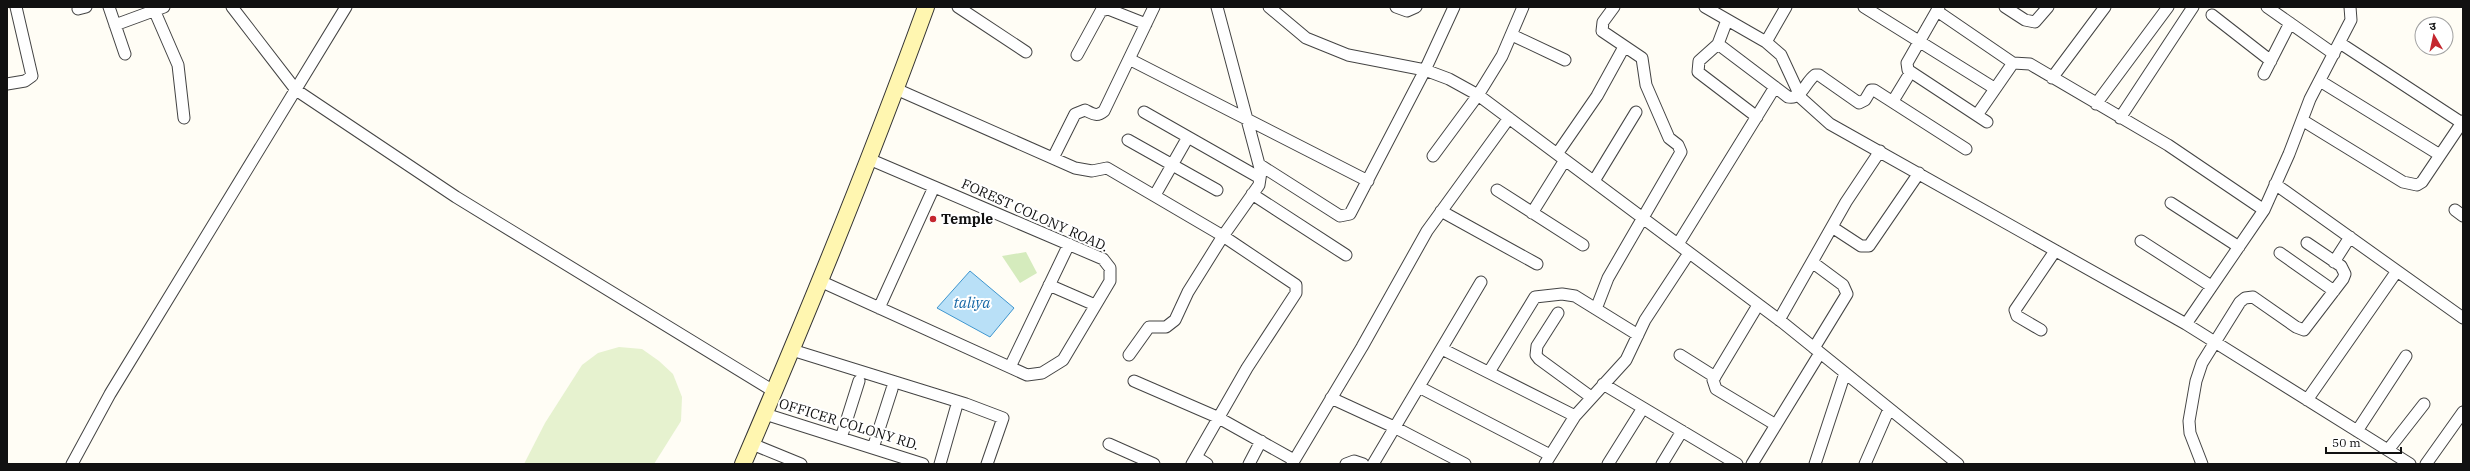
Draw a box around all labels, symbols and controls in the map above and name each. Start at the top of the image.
north arrow [2414,16,2454,56]
text: उ [2428,19,2437,34]
street label: FOREST COLONY ROAD. [959,174,1111,256]
place label: Temple [941,210,993,228]
marker: Temple [928,214,938,224]
water label: taliya [953,293,991,312]
street label: OFFICER COLONY RD. [777,394,921,454]
scale bar [2326,429,2401,455]
text: 50 m [2332,435,2361,450]

